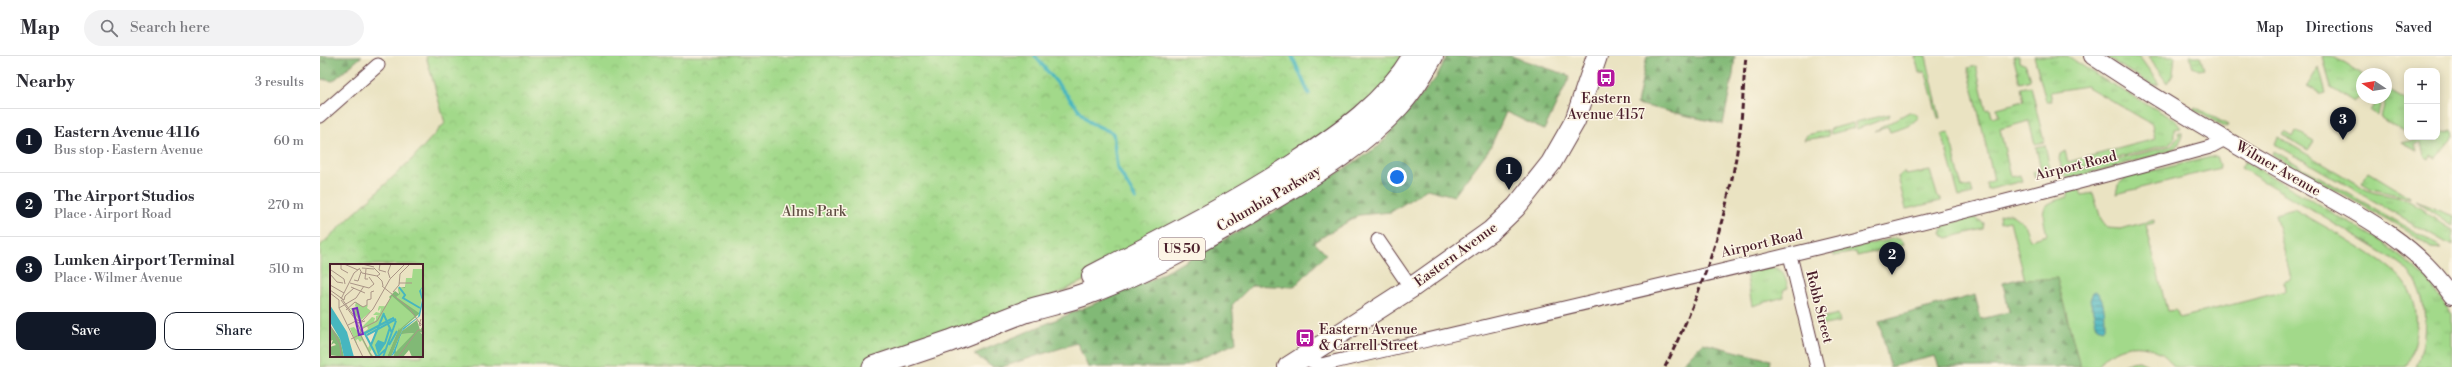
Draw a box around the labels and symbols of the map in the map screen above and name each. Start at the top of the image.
bus stop icon: Eastern Avenue 4157 [1595,67,1617,89]
north arrow [2356,68,2392,104]
place label: Eastern Avenue 4157 [1566,90,1645,124]
pin: 3 [2330,107,2356,140]
street label: Wilmer Avenue [2231,137,2324,201]
street label: Airport Road [2032,147,2119,185]
pin: 1 [1496,157,1522,190]
street label: Columbia Parkway [1214,162,1324,236]
your location [1387,167,1407,187]
park label: Alms Park [781,203,847,221]
street label: Eastern Avenue [1411,219,1501,291]
street label: Airport Road [1718,226,1805,262]
road number: US 50 [1159,238,1205,260]
pin: 2 [1879,242,1905,275]
inset map [330,264,423,357]
street label: Robb Street [1801,269,1837,345]
place label: Eastern Avenue & Carrell Street [1319,321,1418,355]
bus stop icon: Eastern Avenue & Carrell Street [1294,327,1316,349]

